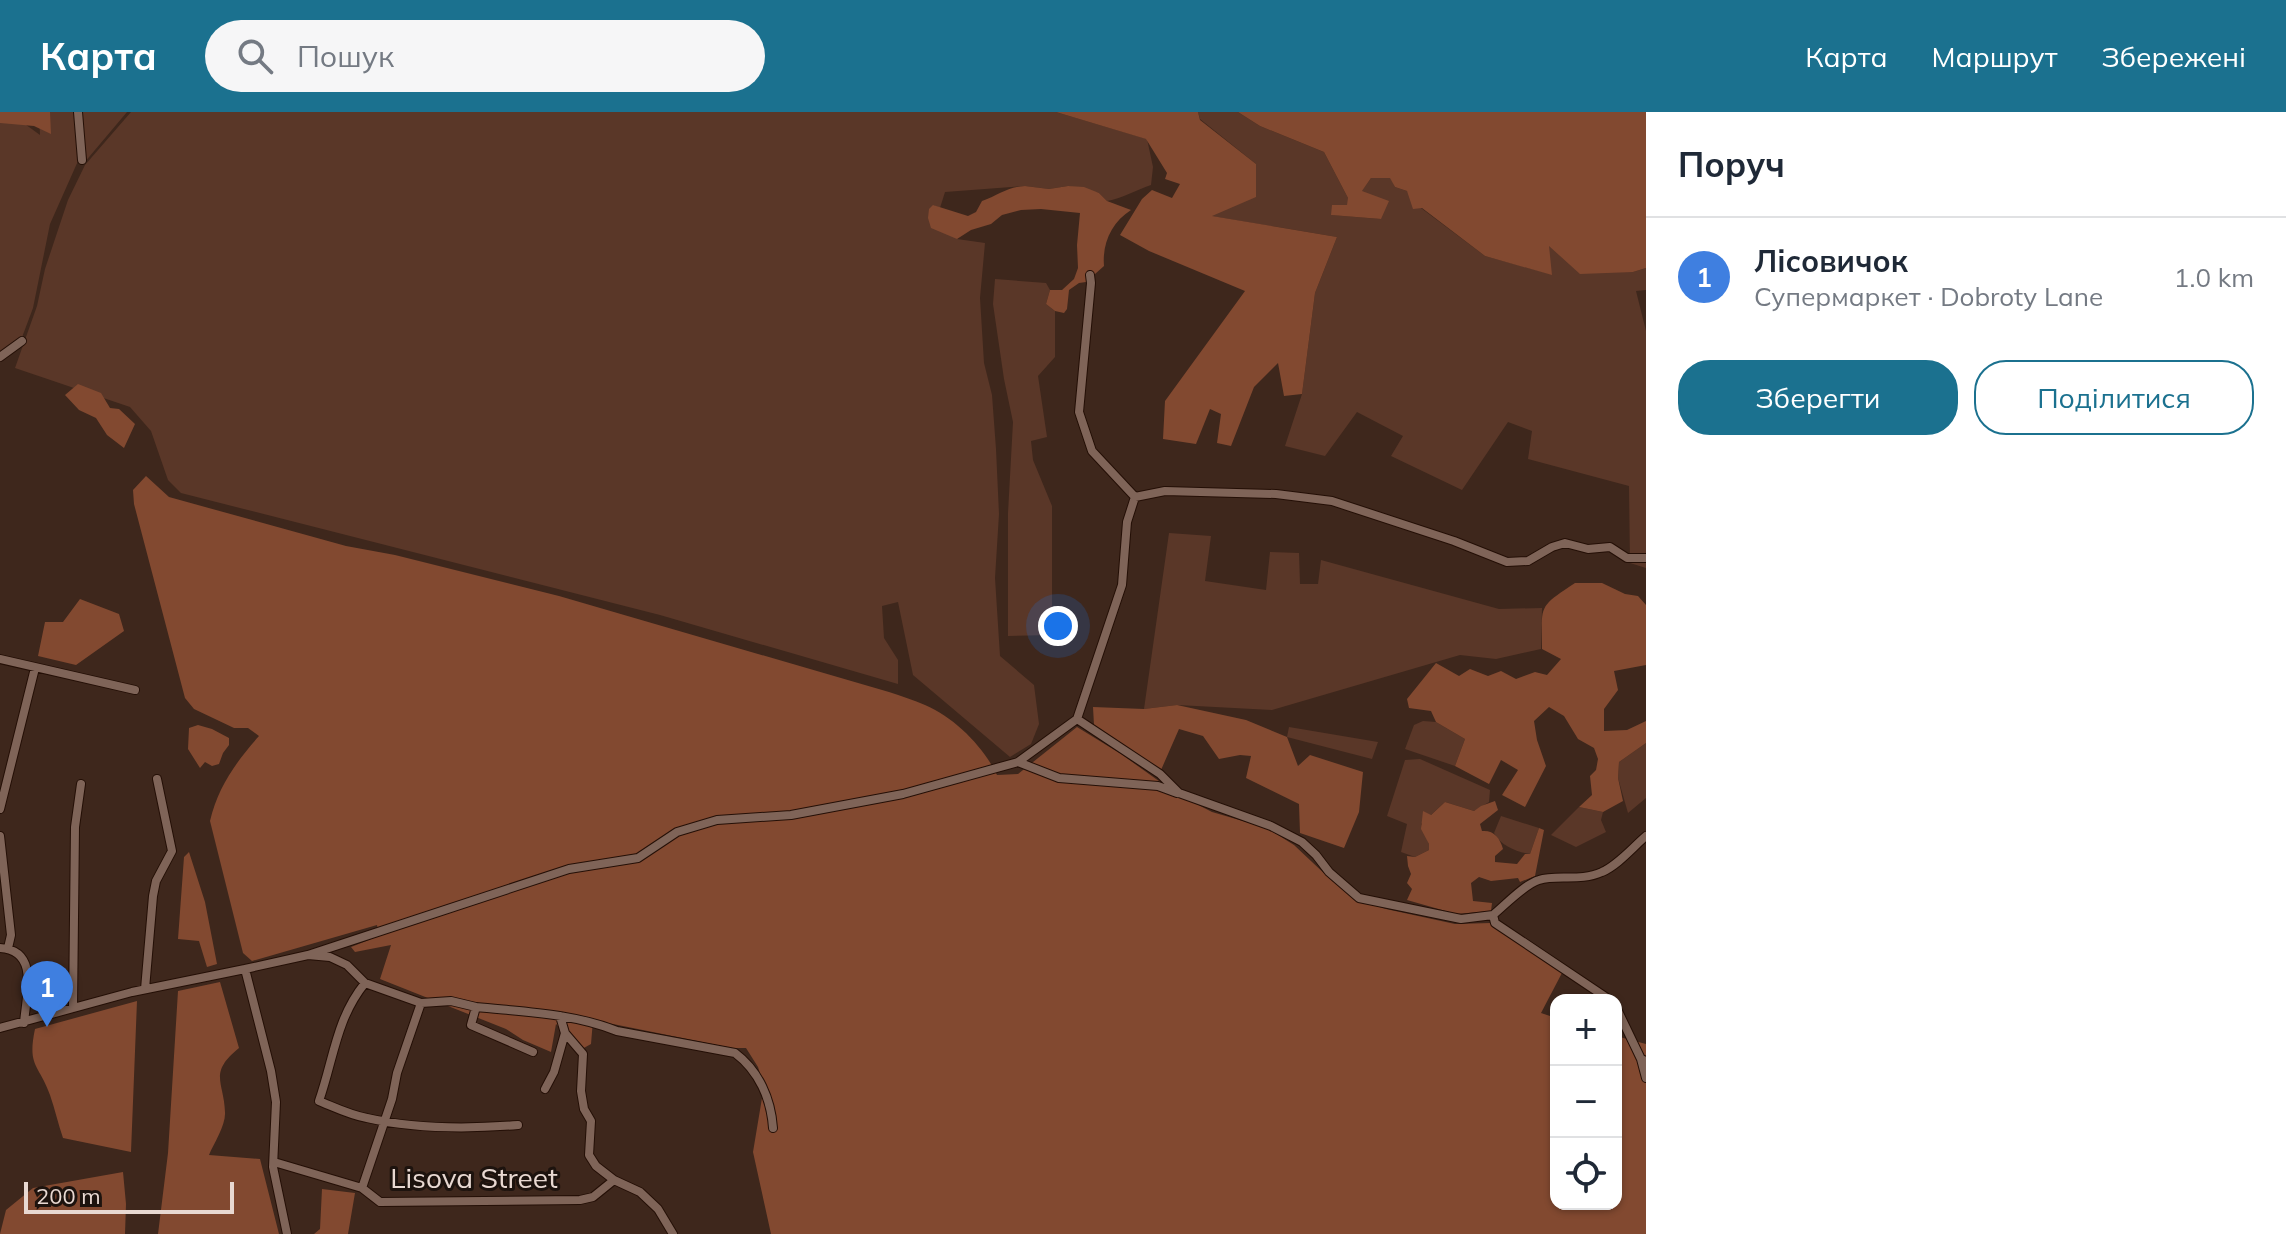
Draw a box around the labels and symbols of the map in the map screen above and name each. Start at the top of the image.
your location [1038,606,1078,646]
pin: 1 [21,961,73,1027]
street label: Lisova Street [390,1160,558,1195]
scale bar [24,1178,234,1214]

